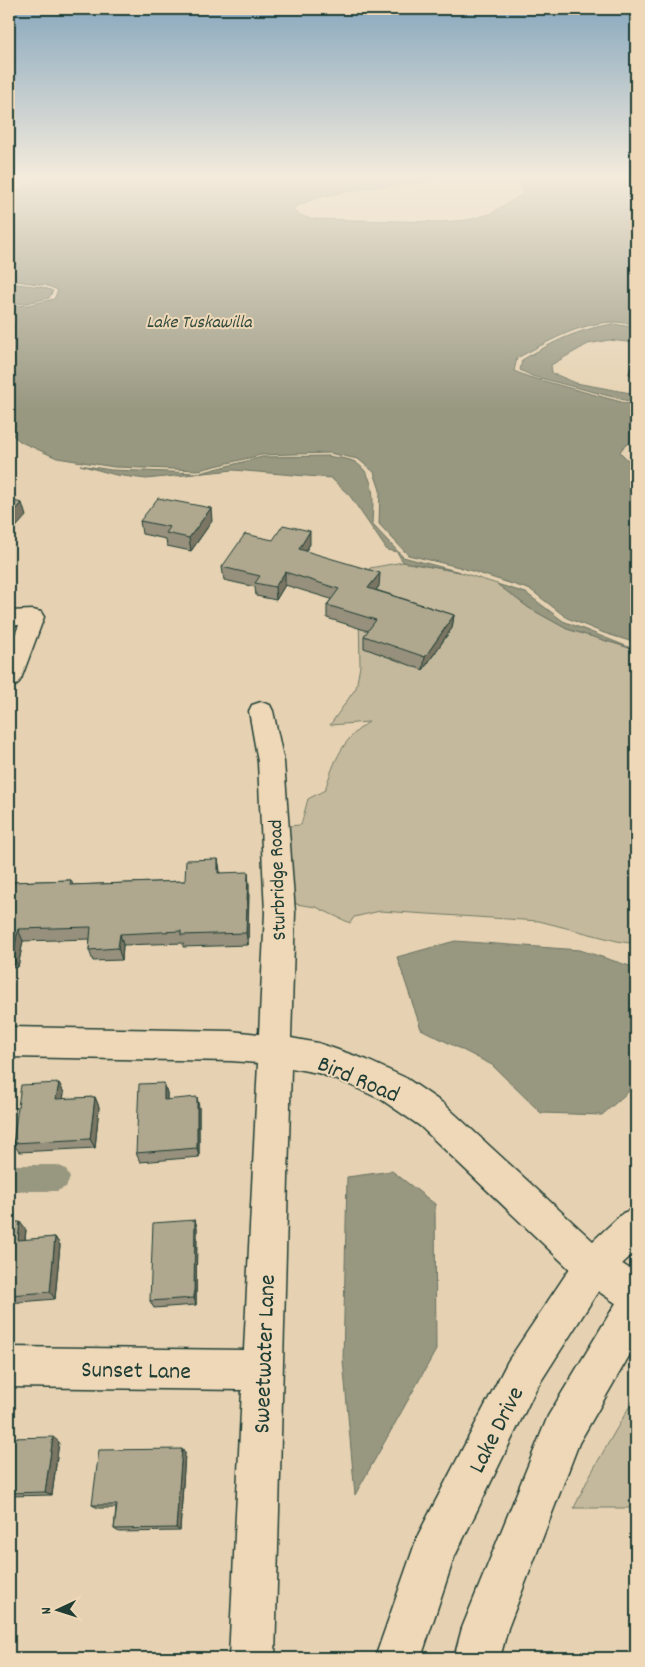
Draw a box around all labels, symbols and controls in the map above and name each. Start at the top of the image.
water label: Lake Tuskawilla [146,311,253,336]
street label: Sturbridge Road [263,819,295,941]
street label: Bird Road [311,1048,404,1113]
street label: Sweetwater Lane [246,1274,286,1434]
street label: Sunset Lane [81,1354,191,1390]
street label: Lake Drive [461,1381,534,1480]
north arrow [32,1584,82,1634]
text: N [37,1607,57,1615]

